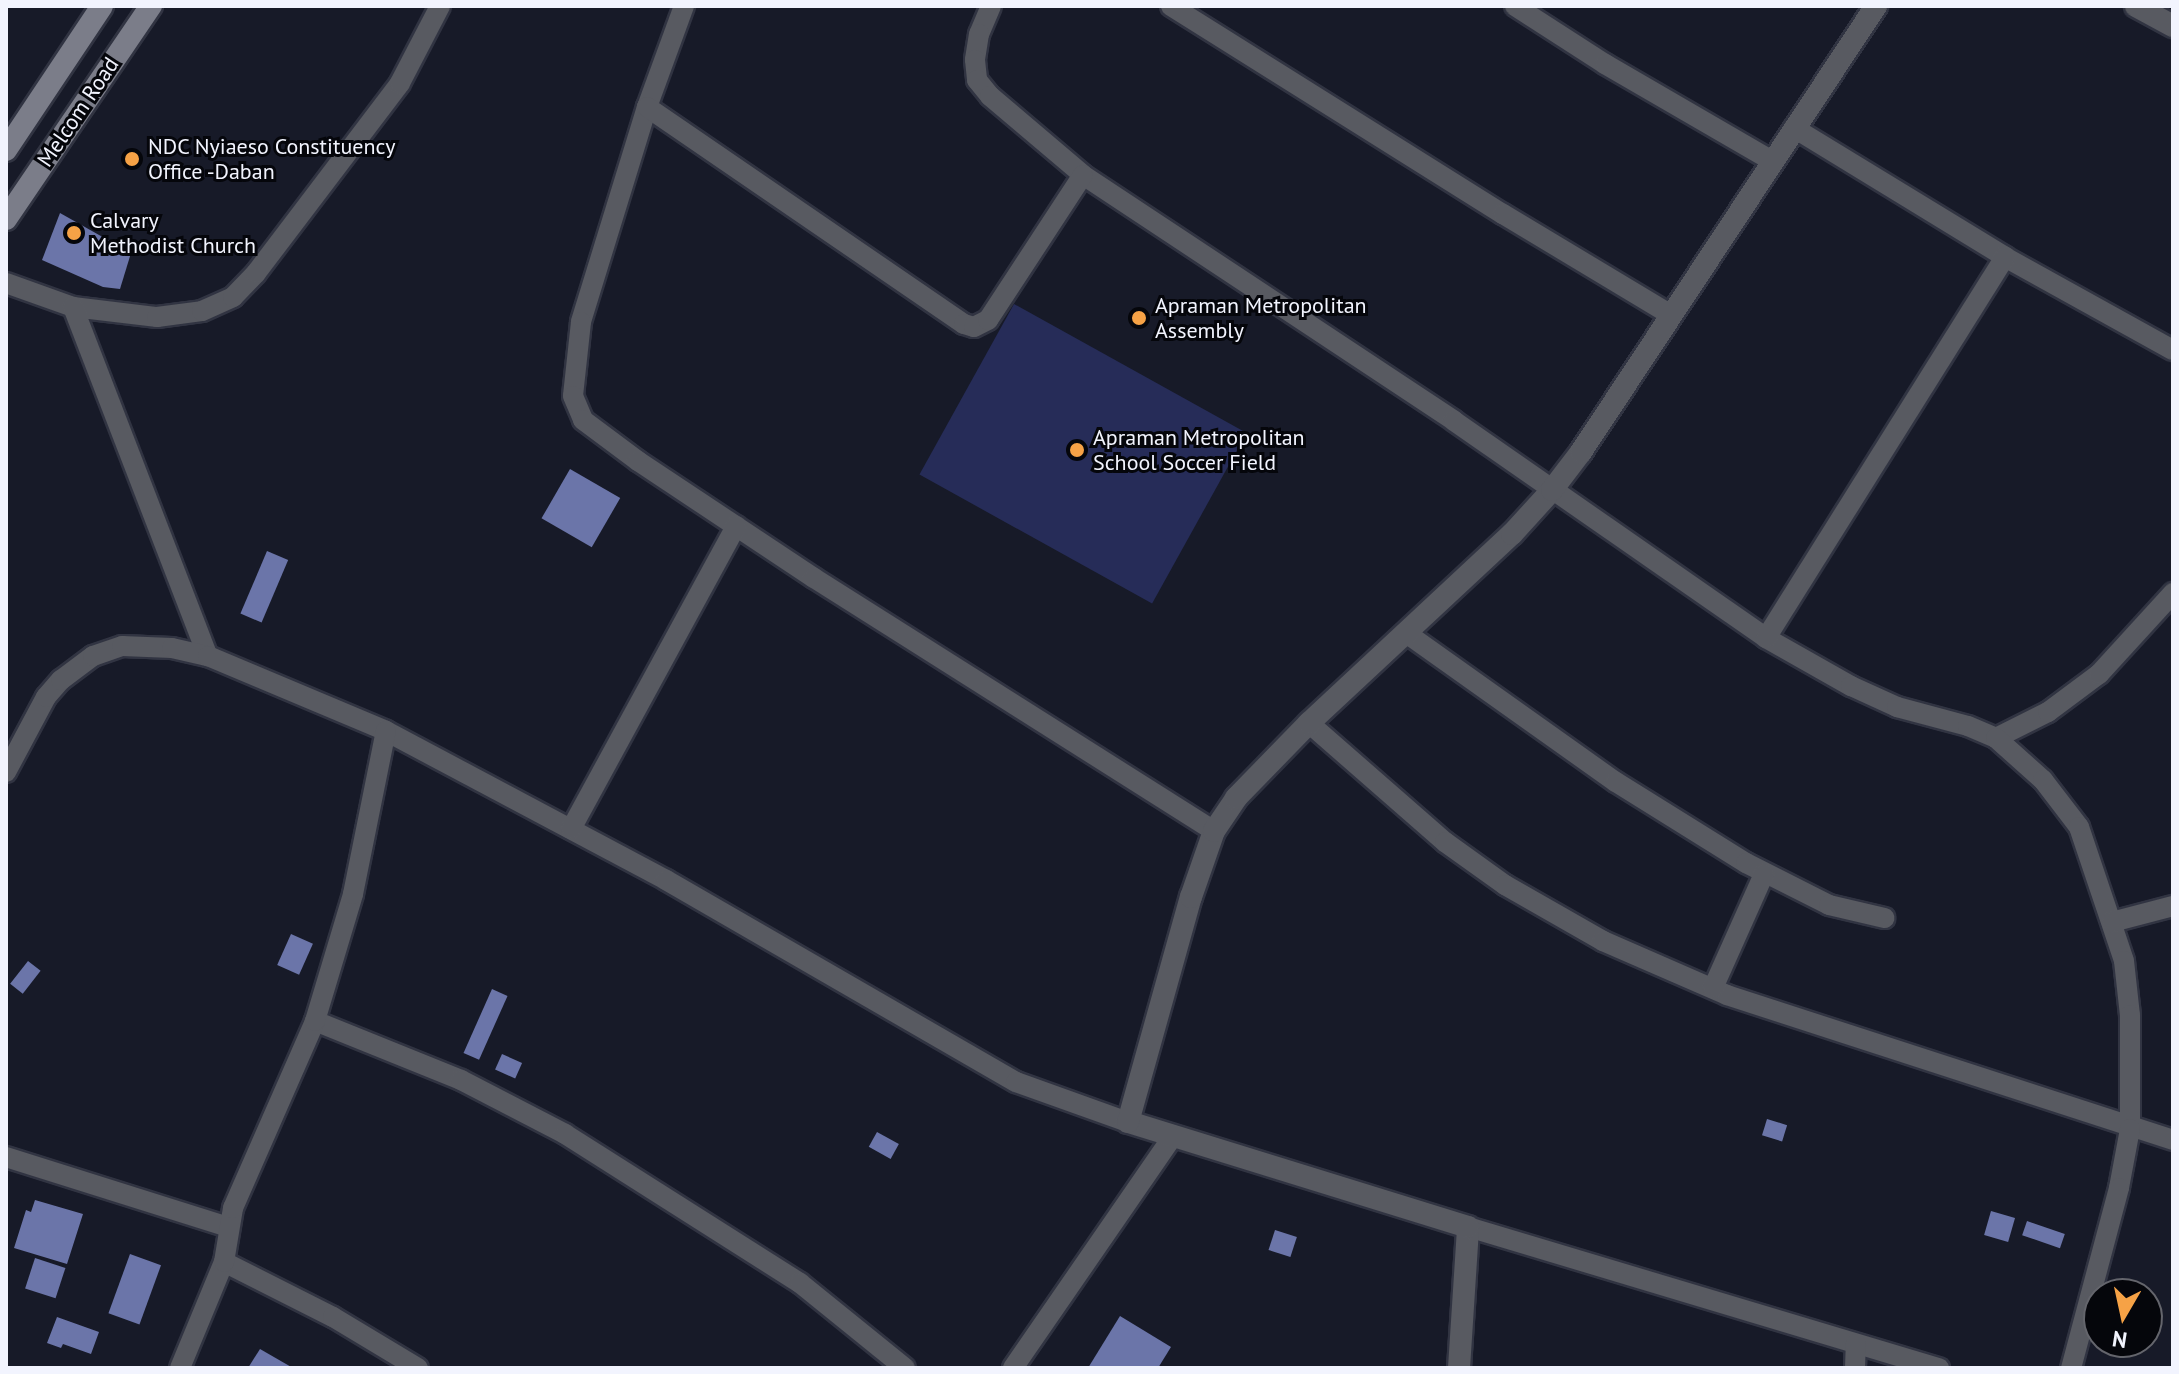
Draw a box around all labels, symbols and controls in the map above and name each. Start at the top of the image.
street label: Melcom Road [32,52,124,172]
place label: NDC Nyiaeso Constituency Office -Daban [148,133,396,184]
marker: NDC Nyiaeso Constituency Office -Daban [123,150,141,168]
place label: Calvary Methodist Church [90,207,256,258]
marker: Calvary Methodist Church [65,224,83,242]
place label: Apraman Metropolitan Assembly [1155,292,1367,344]
marker: Apraman Metropolitan Assembly [1130,309,1148,327]
place label: Apraman Metropolitan School Soccer Field [1093,424,1305,476]
marker: Apraman Metropolitan School Soccer Field [1068,441,1086,459]
north arrow [2083,1278,2163,1358]
text: N [2110,1325,2129,1355]

